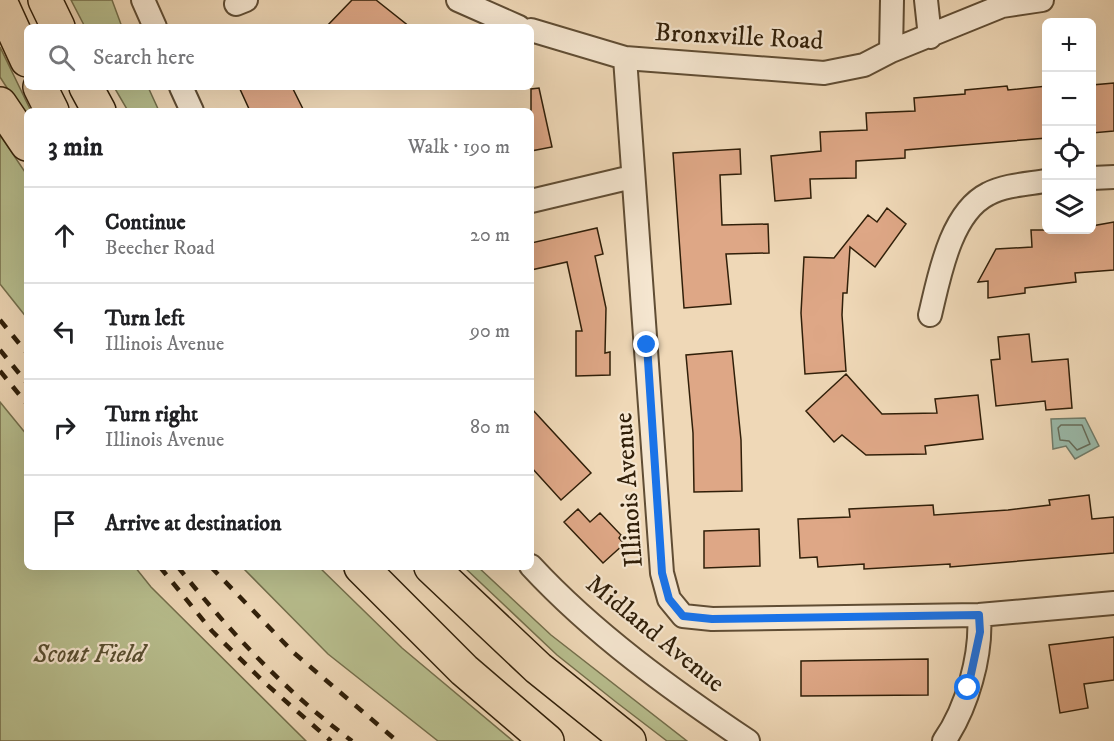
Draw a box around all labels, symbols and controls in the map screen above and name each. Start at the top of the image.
street label: Bronxville Road [654,16,824,58]
map controls [1042,18,1096,234]
button: + [1042,18,1096,72]
search box [24,24,534,90]
icon: search [45,41,78,74]
text: Search here [93,44,195,71]
button: − [1042,72,1096,126]
button: locate [1042,126,1096,180]
text: 3 min [48,131,103,164]
text: Walk · 190 m [408,135,510,160]
button: layers [1042,180,1096,234]
text: Continue [105,209,186,236]
icon: ahead [48,219,81,252]
text: 20 m [470,223,510,248]
text: Beecher Road [105,236,215,261]
text: Turn left [105,305,185,332]
icon: left [48,315,81,348]
text: 90 m [470,319,510,344]
route end [633,331,659,357]
text: Illinois Avenue [105,332,224,357]
text: Turn right [105,401,198,428]
icon: right [48,411,81,444]
street label: Illinois Avenue [607,411,651,569]
text: 80 m [470,415,510,440]
text: Illinois Avenue [105,428,224,453]
icon: arrive [48,507,81,540]
text: Arrive at destination [105,510,282,537]
street label: Midland Avenue [579,568,731,700]
park label: Scout Field [32,638,148,671]
route start [954,674,980,700]

